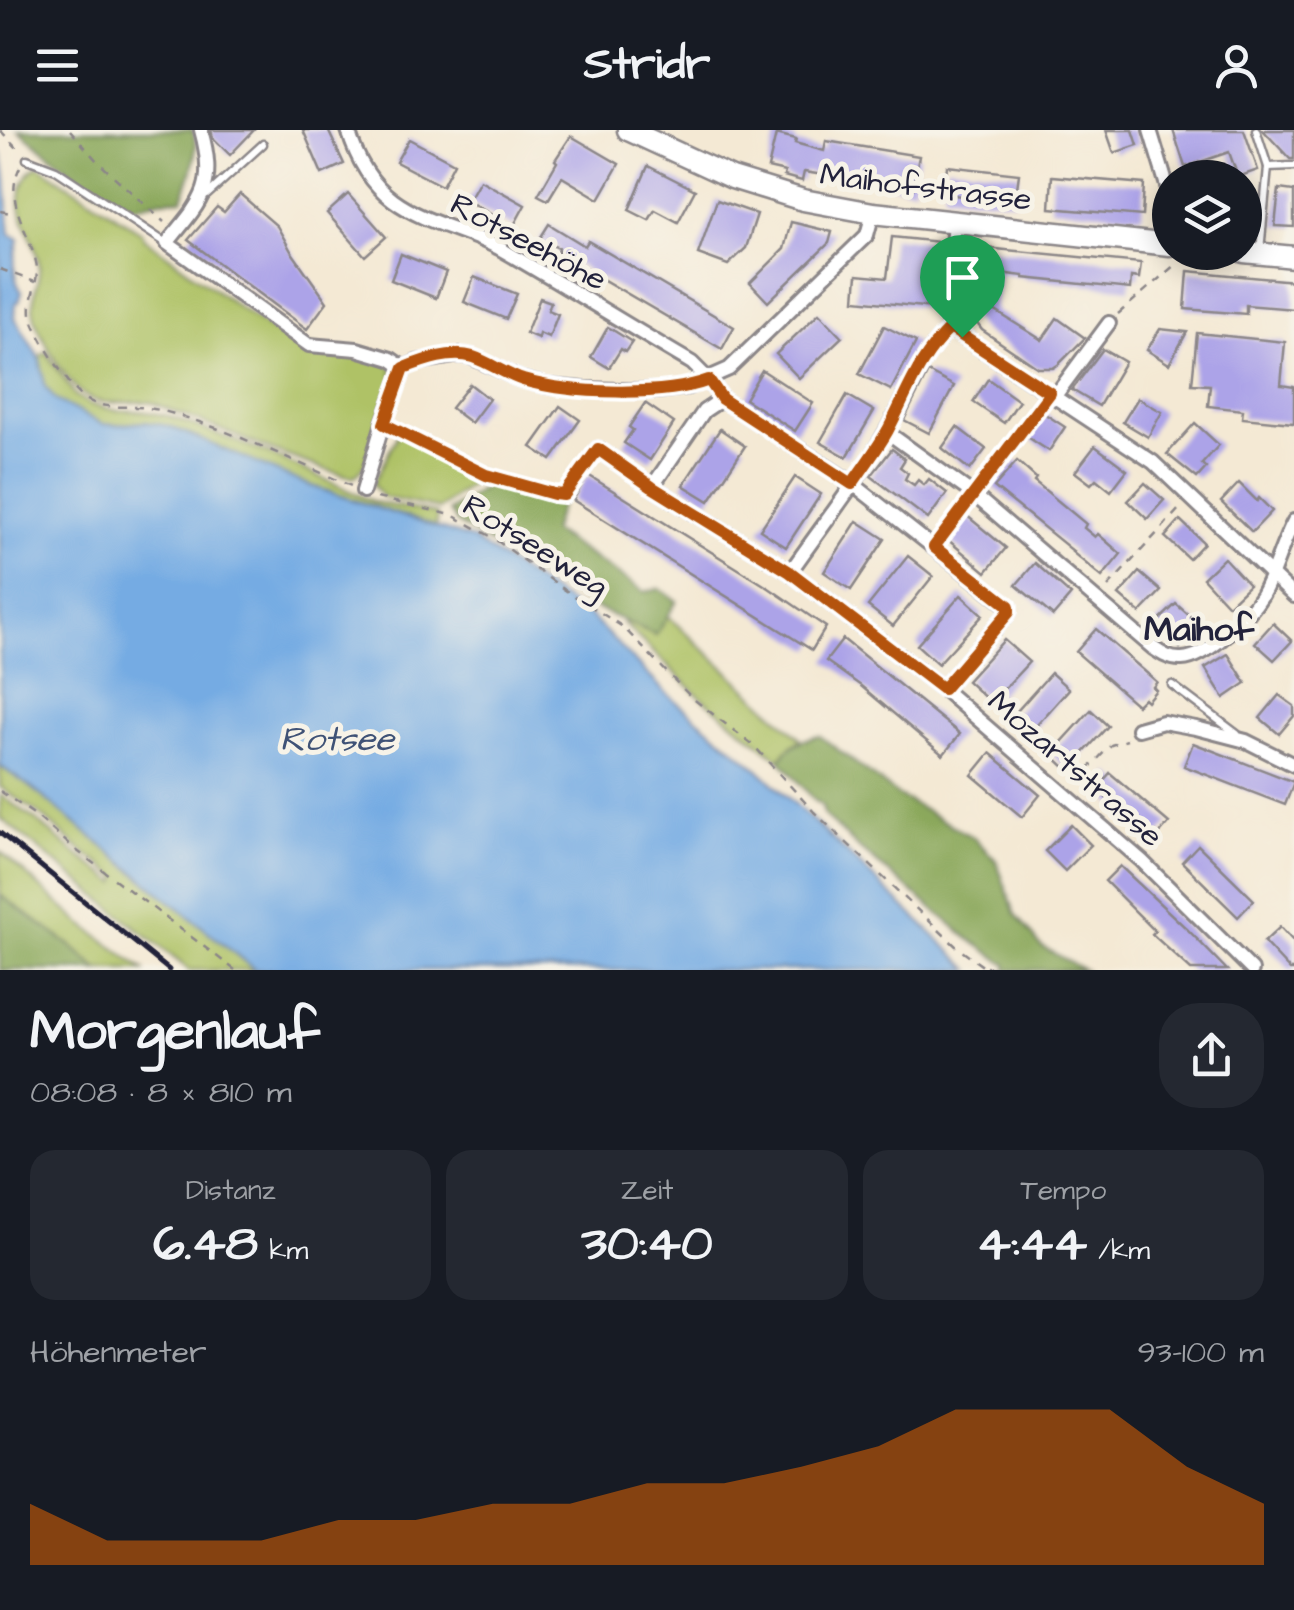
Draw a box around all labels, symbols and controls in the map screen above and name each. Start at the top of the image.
text: Stridr [584,34,710,96]
icon: menu [30,38,85,93]
icon: person [1209,38,1264,93]
street label: Maihofstrasse [817,152,1034,223]
map controls [1152,160,1262,270]
button: layers [1152,160,1262,270]
street label: Rotseehöhe [442,182,615,302]
pin [920,235,1005,338]
icon: arrive [935,250,990,305]
street label: Rotseeweg [454,484,617,609]
district label: Maihof [1144,605,1255,654]
street label: Mozartstrasse [977,680,1173,858]
water label: Rotsee [280,715,396,764]
text: Morgenlauf [30,994,320,1070]
button: share [1159,1003,1264,1108]
text: 08:08 · 8 × 810 m [30,1070,292,1115]
text: Distanz [186,1171,276,1210]
text: Zeit [621,1171,673,1210]
text: Tempo [1020,1171,1106,1210]
text: 6.48 [153,1210,258,1279]
text: 30:40 [582,1210,712,1279]
text: 4:44 [977,1210,1087,1279]
text: km [258,1231,308,1270]
text: /km [1087,1231,1150,1270]
text: Höhenmeter [30,1330,207,1375]
text: 93–100 m [1137,1330,1264,1375]

